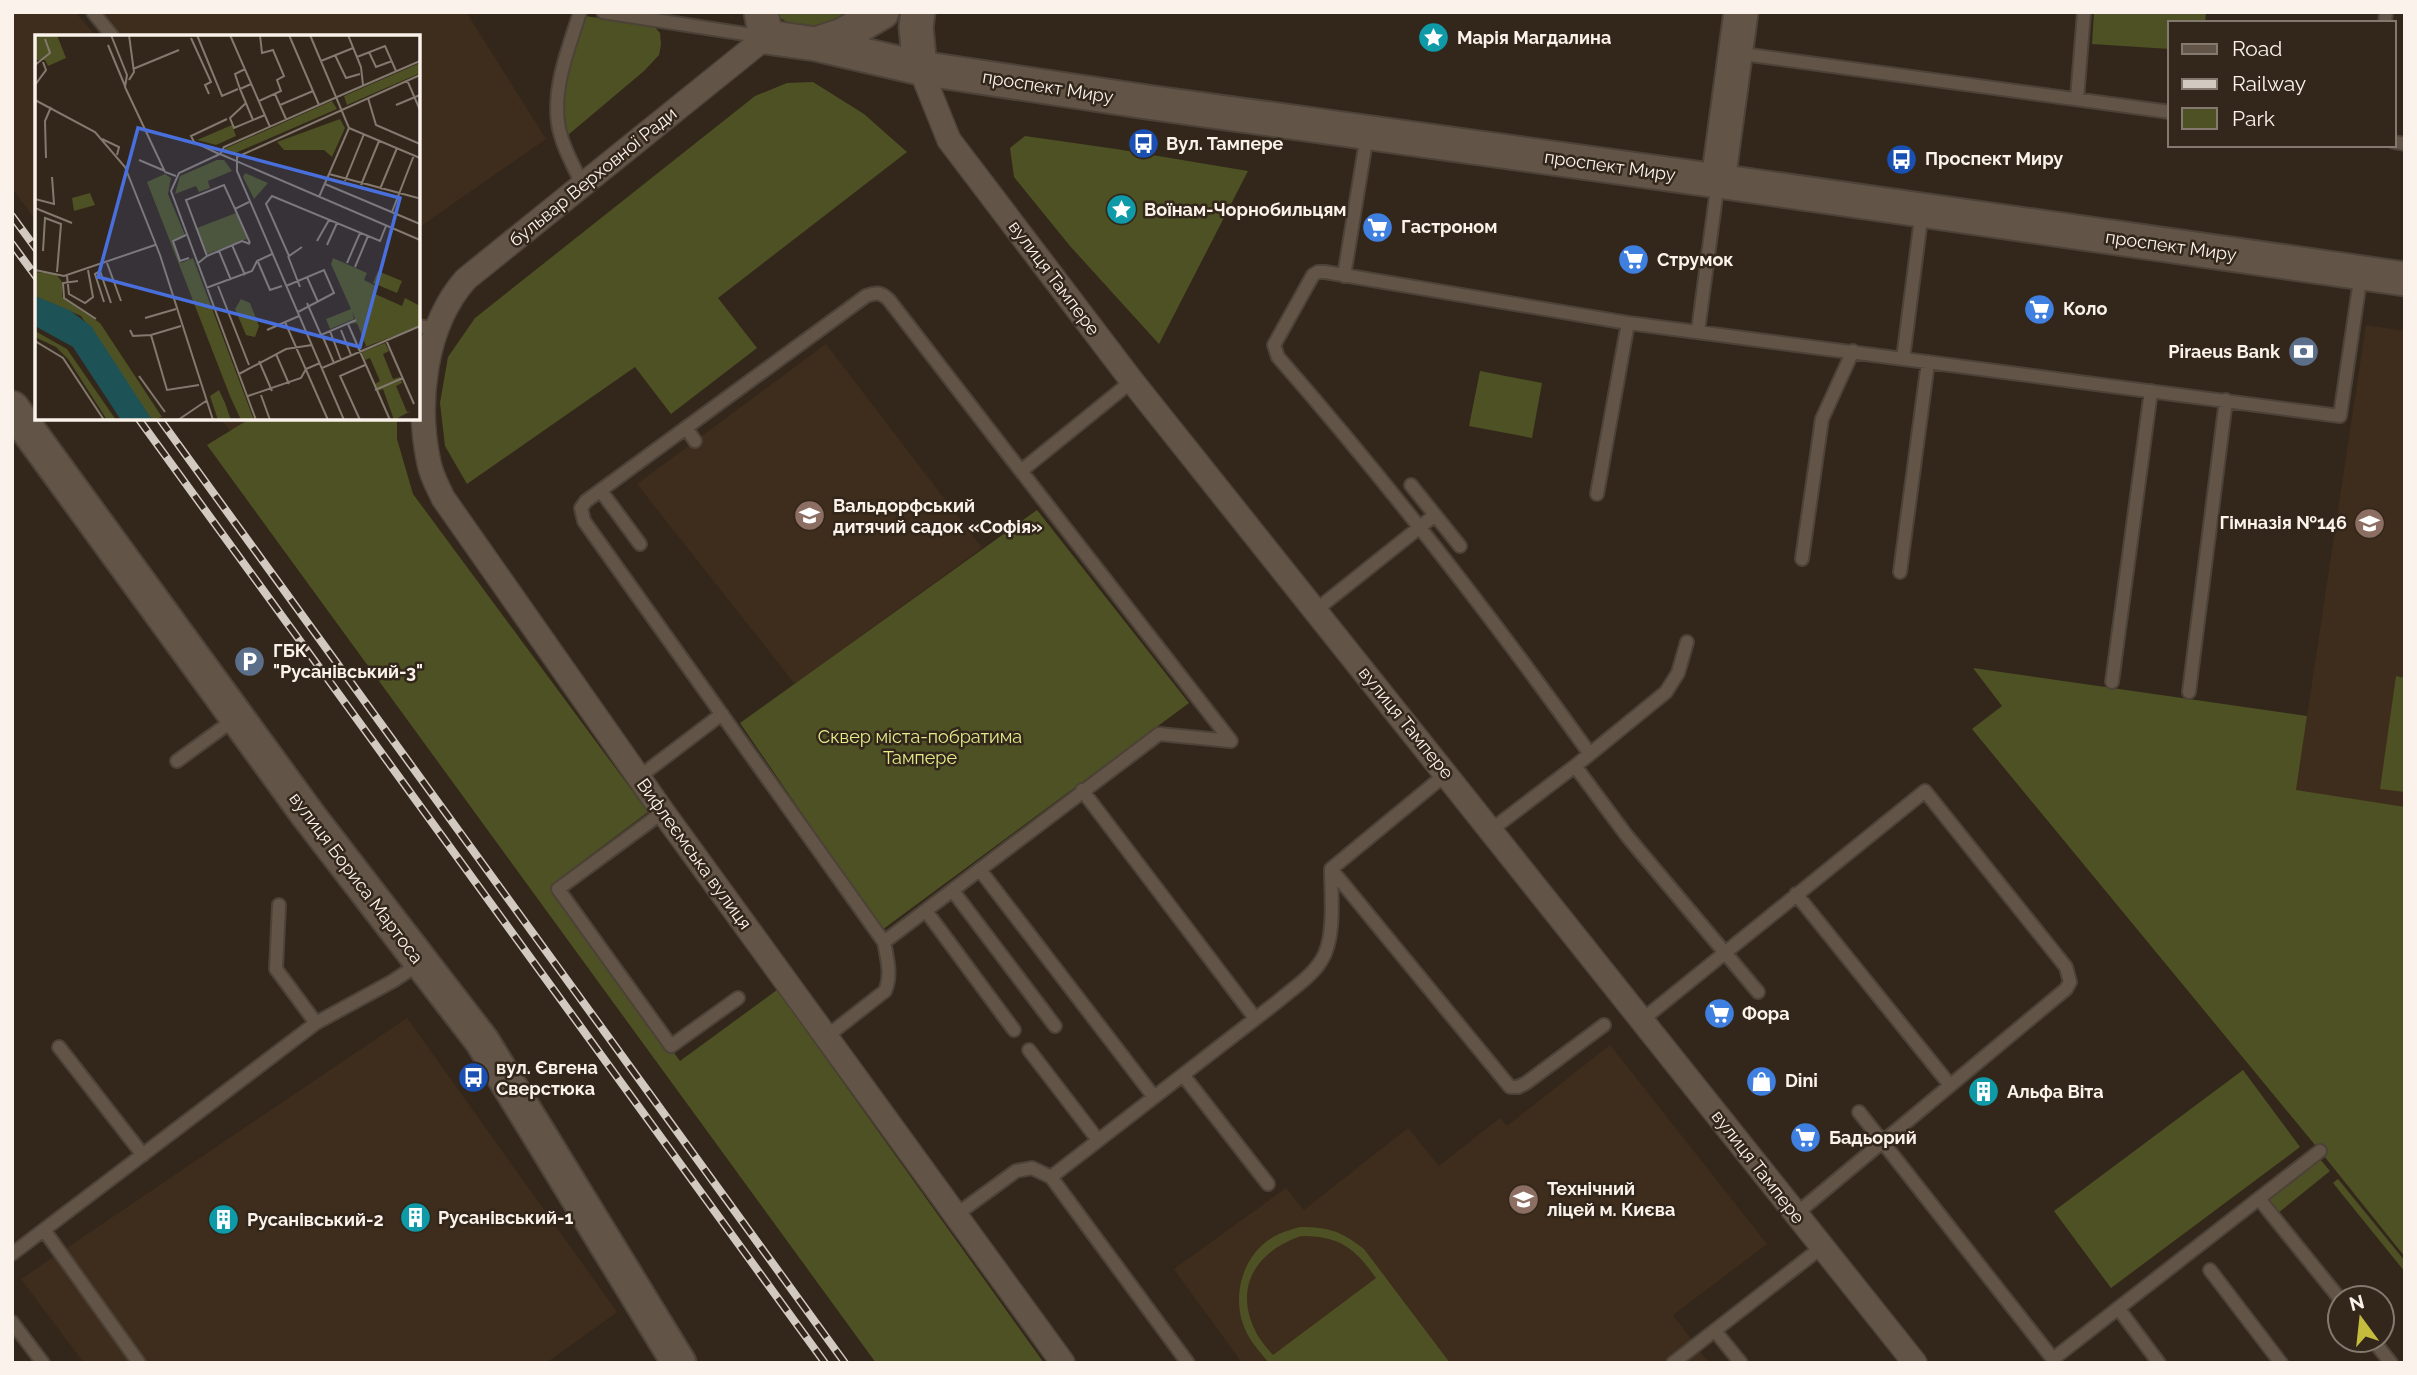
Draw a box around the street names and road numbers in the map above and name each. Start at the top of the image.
street label: проспект Миру [981,66,1115,107]
street label: бульвар Верховної Ради [505,103,681,251]
street label: проспект Миру [1543,146,1677,185]
street label: вулиця Тампере [1004,216,1105,340]
street label: проспект Миру [2104,226,2238,265]
street label: вулиця Тампере [1355,662,1458,783]
street label: Вифлеємська вулиця [633,774,756,933]
street label: вулиця Бориса Мартоса [285,788,428,967]
street label: вулиця Тампере [1708,1106,1809,1228]

